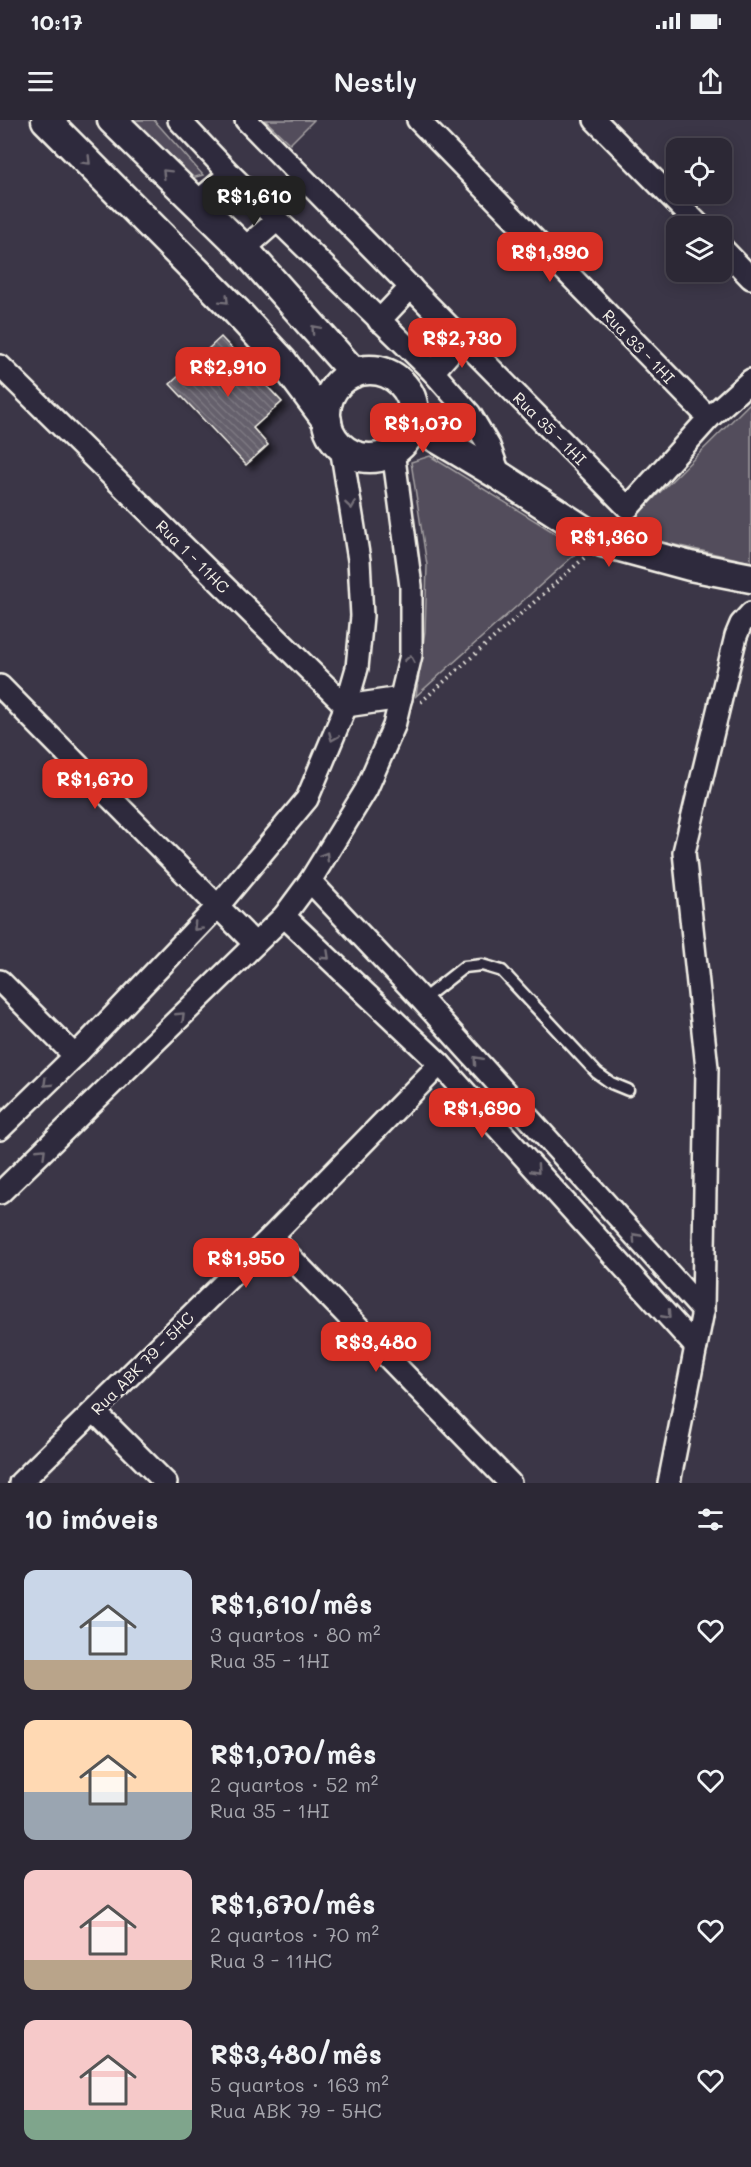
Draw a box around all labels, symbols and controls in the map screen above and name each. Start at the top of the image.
text: 10:17 [30,7,83,36]
text: Nestly [334,64,417,99]
icon: menu [24,65,57,98]
icon: share [694,65,727,98]
map controls [666,138,732,282]
button: locate [666,138,732,204]
one-way arrow [80,154,91,165]
one-way arrow [162,170,173,181]
pin: R$1,610 [199,176,309,227]
text: R$1,610 [216,182,292,208]
button: layers [666,216,732,282]
pin: R$1,390 [495,232,605,283]
text: R$1,390 [511,238,589,264]
one-way arrow [218,293,229,303]
street label: Rua 33 - 1HI [598,304,680,388]
pin: R$2,730 [407,318,517,369]
text: R$2,730 [422,324,502,350]
one-way arrow [311,325,322,336]
pin: R$2,910 [173,347,283,398]
text: R$2,910 [189,353,267,379]
street label: Rua 35 - 1HI [509,387,591,469]
pin: R$1,070 [368,403,478,454]
text: R$1,070 [384,409,462,435]
one-way arrow [344,500,356,509]
street label: Rua 1 - 11HC [152,515,234,597]
pin: R$1,360 [554,517,664,568]
text: R$1,360 [570,523,648,549]
one-way arrow [403,655,415,664]
one-way arrow [328,730,340,741]
pin: R$1,670 [40,759,150,810]
text: R$1,670 [56,765,134,791]
one-way arrow [318,852,330,862]
one-way arrow [193,921,204,931]
one-way arrow [319,949,330,960]
one-way arrow [175,1012,185,1023]
one-way arrow [473,1057,484,1067]
one-way arrow [44,1076,54,1087]
pin: R$1,690 [427,1088,537,1139]
text: R$1,690 [443,1094,521,1120]
one-way arrow [34,1149,45,1160]
one-way arrow [529,1164,540,1174]
one-way arrow [632,1233,643,1243]
pin: R$1,950 [191,1238,301,1289]
text: R$1,950 [207,1244,285,1270]
street label: Rua ABK 79 - 5HC [86,1307,198,1419]
one-way arrow [660,1308,671,1319]
pin: R$3,480 [321,1322,431,1373]
text: R$3,480 [335,1328,417,1354]
text: 10 imóveis [24,1502,158,1536]
icon: filters [694,1503,727,1536]
text: R$1,610/mês [210,1587,372,1621]
icon: home [72,1594,144,1666]
icon: heart [694,1614,727,1647]
text: 3 quartos · 80 m² [210,1621,381,1647]
text: Rua 35 - 1HI [210,1647,329,1673]
text: R$1,070/mês [210,1737,376,1771]
icon: home [72,1744,144,1816]
icon: heart [694,1764,727,1797]
text: 2 quartos · 52 m² [210,1771,378,1797]
text: Rua 35 - 1HI [210,1797,329,1823]
text: R$1,670/mês [210,1887,375,1921]
icon: home [72,1894,144,1966]
icon: heart [694,1914,727,1947]
text: 2 quartos · 70 m² [210,1921,379,1947]
text: Rua 3 - 11HC [210,1947,332,1973]
text: R$3,480/mês [210,2037,382,2071]
icon: home [72,2044,144,2116]
icon: heart [694,2064,727,2097]
text: 5 quartos · 163 m² [210,2071,389,2097]
text: Rua ABK 79 - 5HC [210,2097,382,2123]

